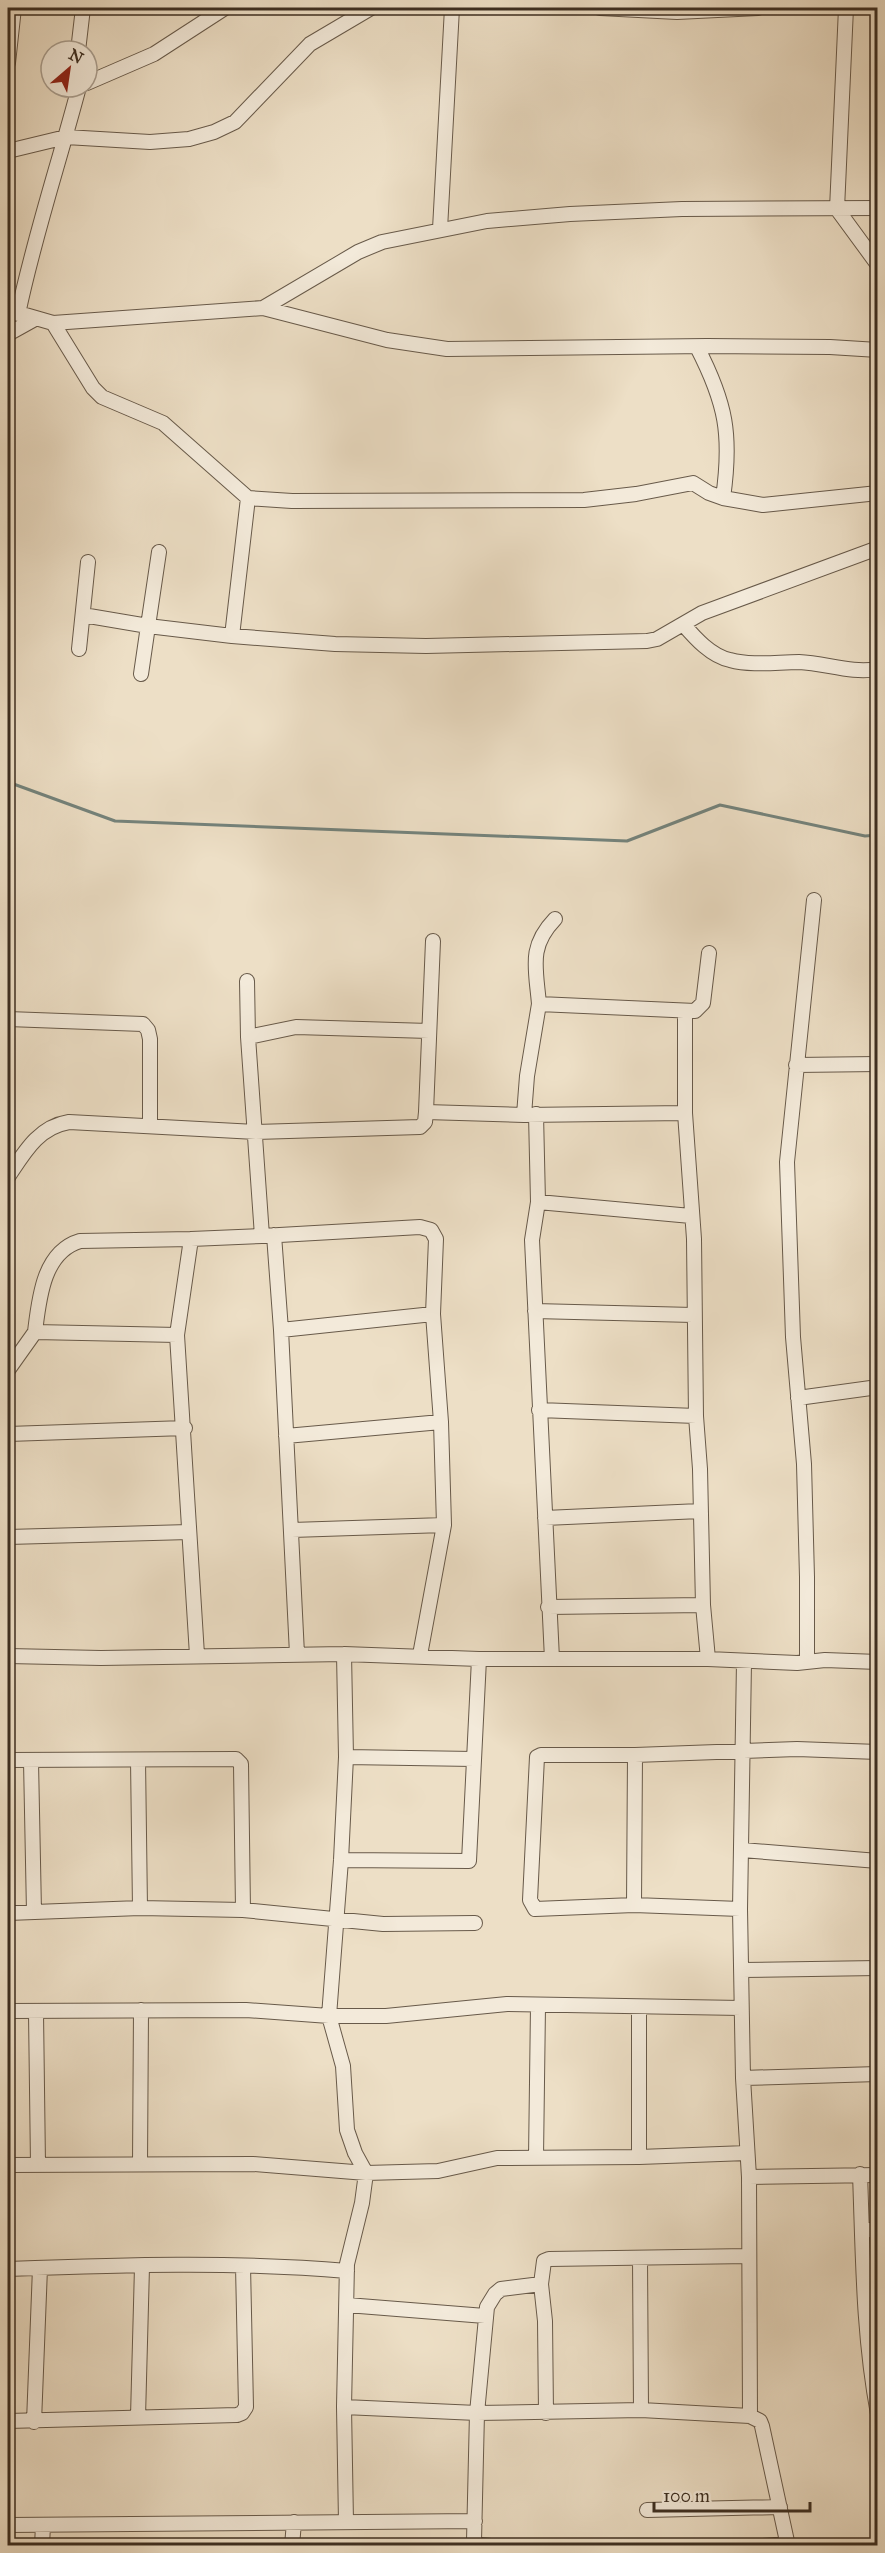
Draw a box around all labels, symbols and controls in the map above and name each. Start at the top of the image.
north arrow [39,39,99,99]
text: N [65,45,87,68]
scale bar [654,2475,810,2513]
text: 100 m [663,2485,710,2507]

